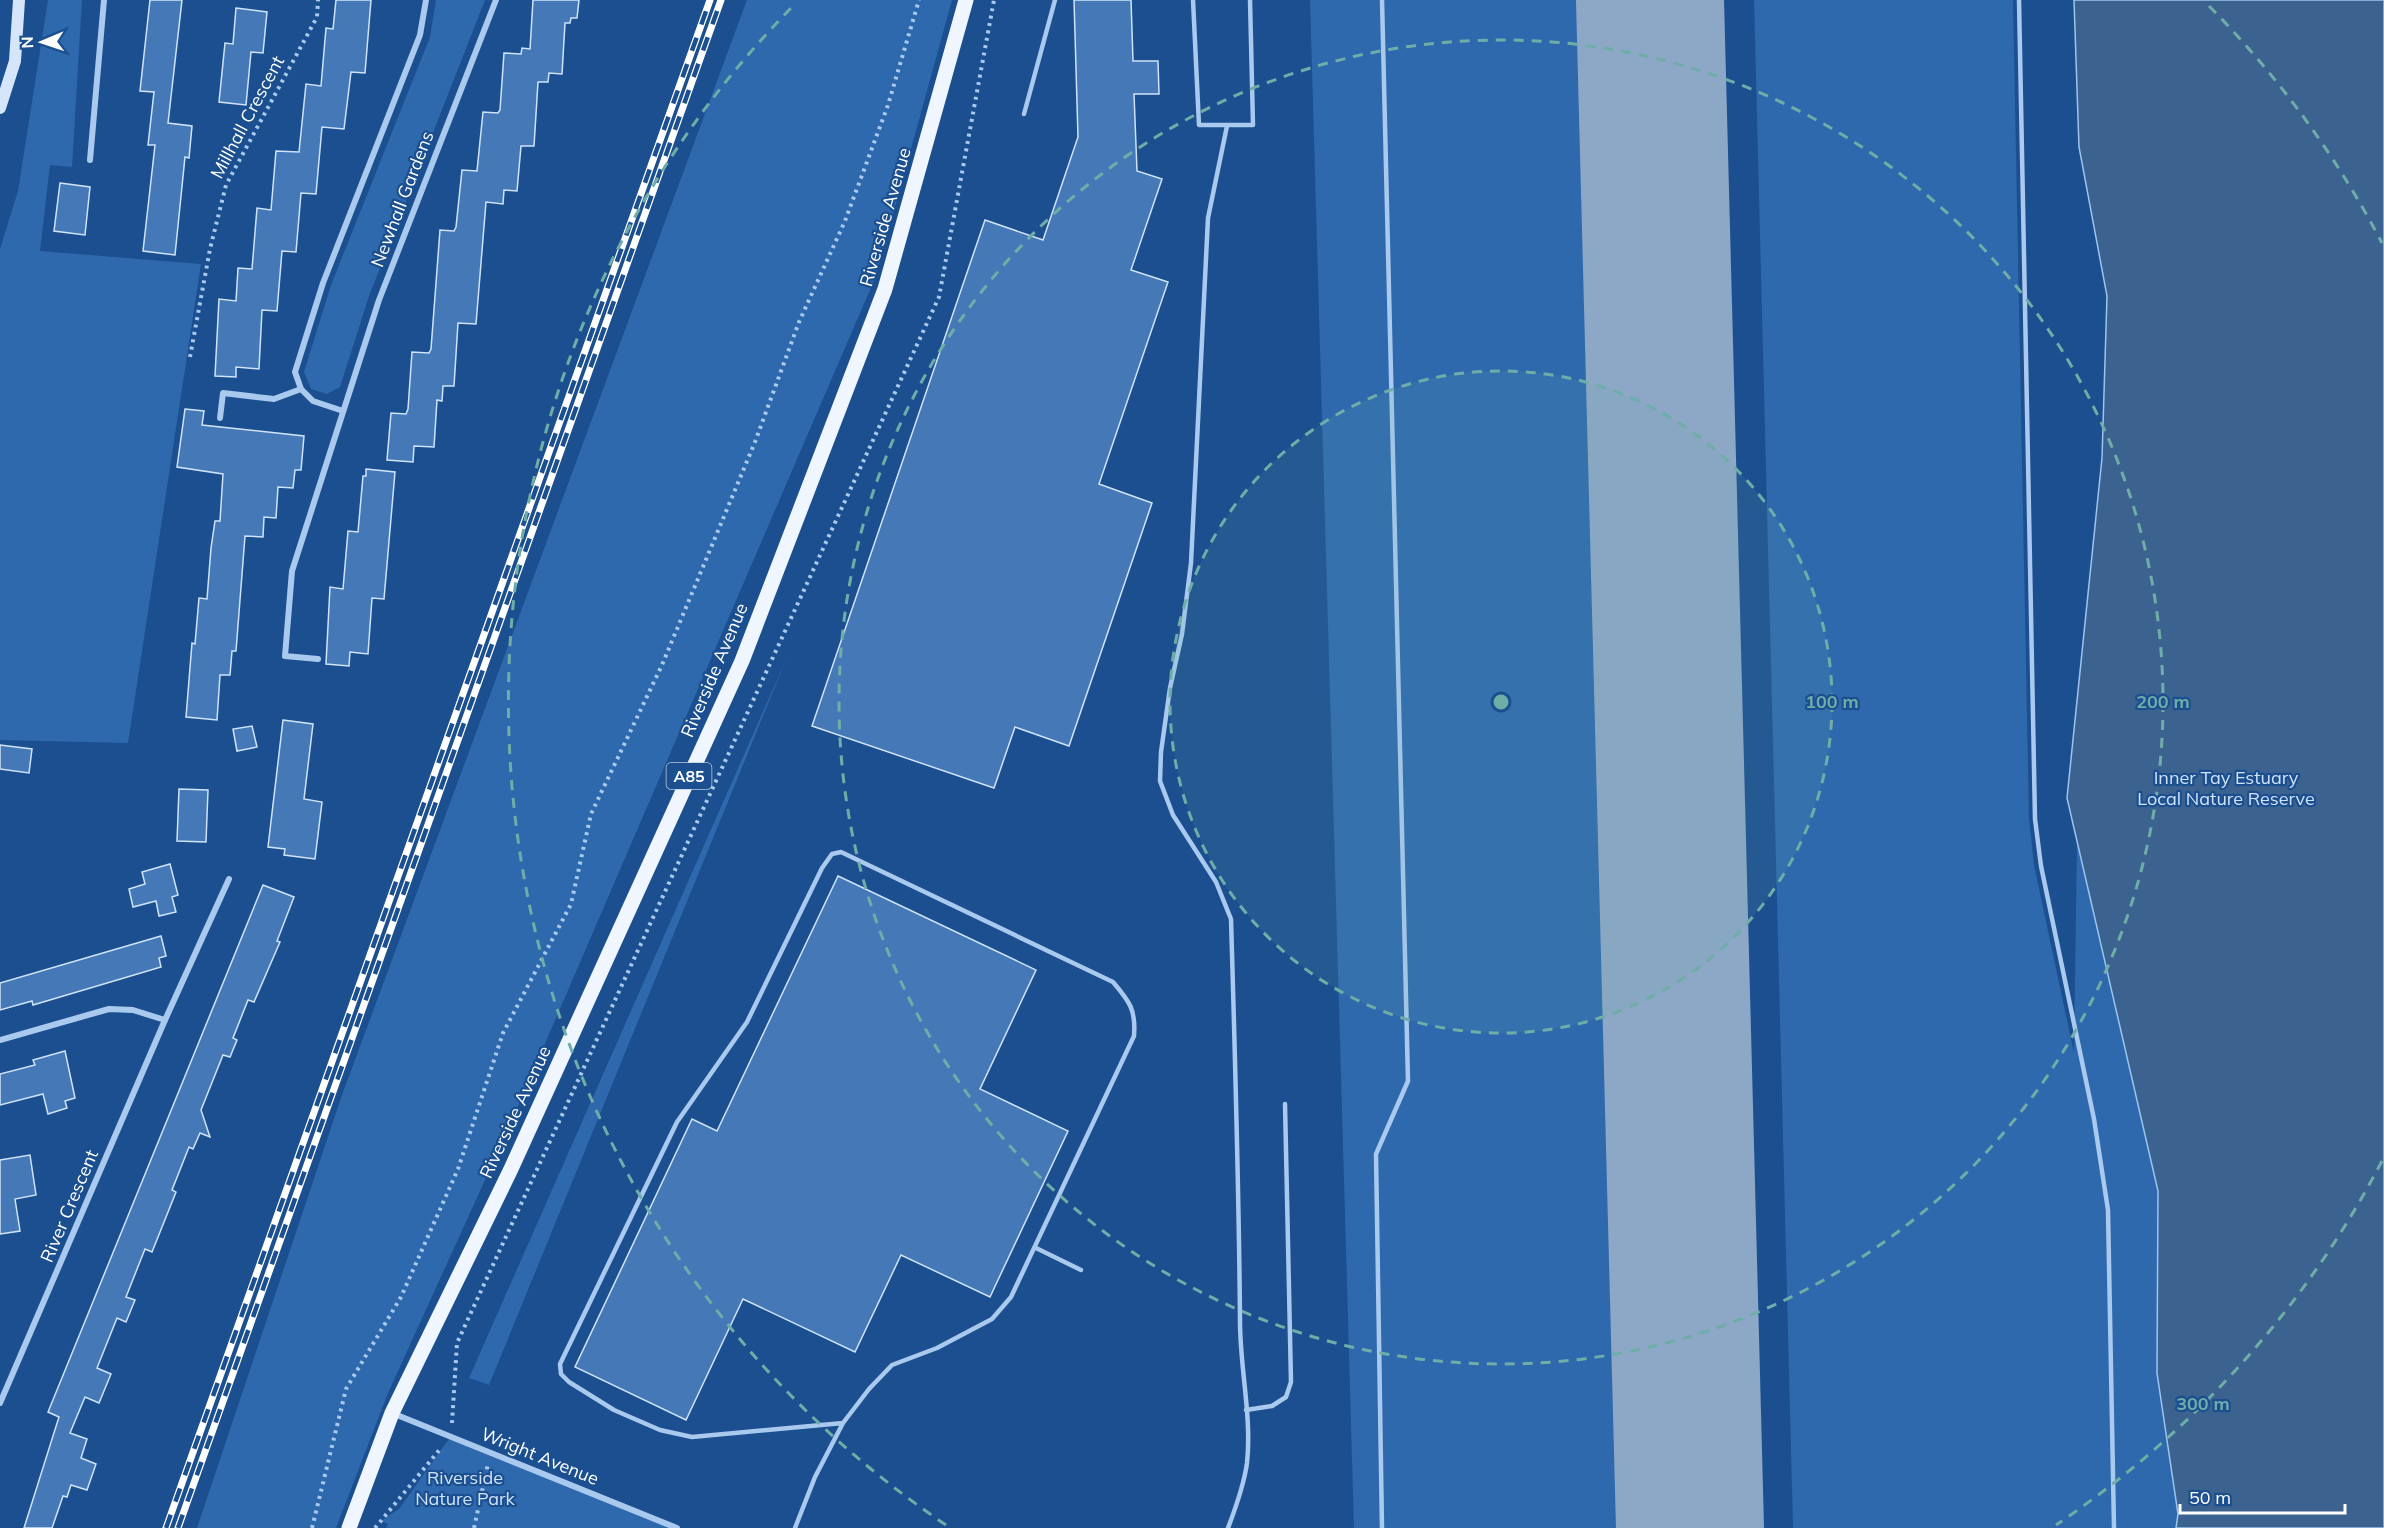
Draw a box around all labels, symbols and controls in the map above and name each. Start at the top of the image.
north arrow [12,12,72,72]
text: N [17,36,37,49]
street label: Millhall Crescent [205,52,289,182]
street label: Newhall Gardens [365,128,439,270]
street label: Riverside Avenue [854,145,916,289]
street label: Riverside Avenue [675,599,753,741]
text: 100 m [1805,690,1859,713]
text: 200 m [2136,690,2190,713]
centre of rings [1491,692,1511,712]
road number: A85 [666,763,712,789]
park label: Inner Tay Estuary Local Nature Reserve [2137,766,2315,810]
street label: Riverside Avenue [474,1042,556,1182]
street label: River Crescent [35,1146,103,1266]
text: 300 m [2176,1392,2230,1415]
street label: Wright Avenue [478,1422,602,1490]
park label: Riverside Nature Park [415,1466,516,1510]
scale bar [2180,1477,2345,1515]
text: 50 m [2189,1486,2231,1509]

